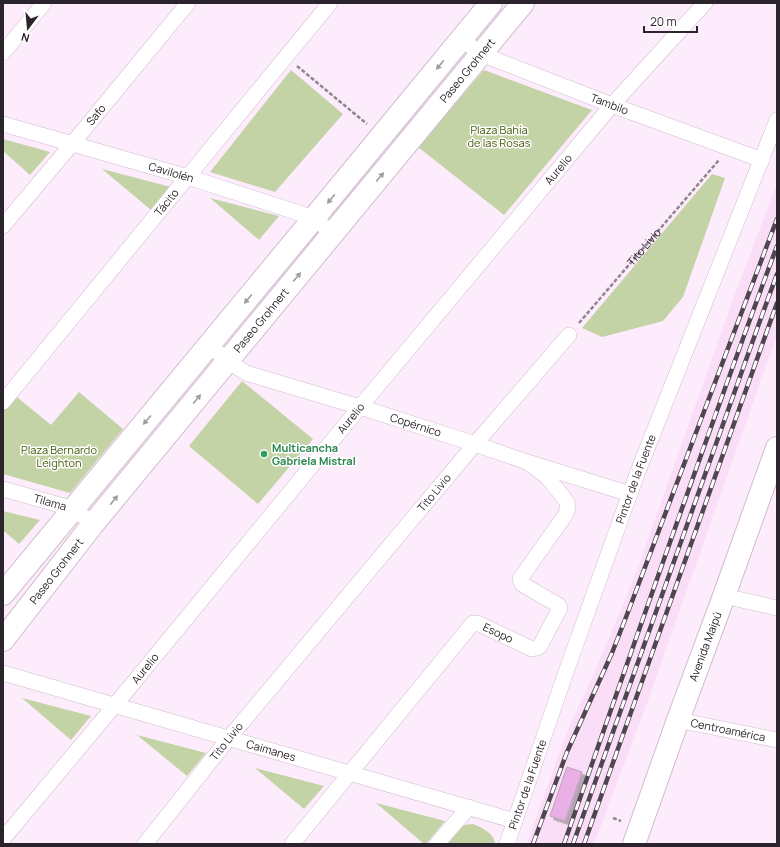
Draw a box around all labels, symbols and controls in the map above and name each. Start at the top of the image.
north arrow [8,8,48,48]
scale bar [644,8,697,34]
text: 20 m [650,13,677,30]
text: N [19,30,31,46]
street label: Paseo Grohnert [436,35,498,105]
one-way arrow [435,60,444,71]
street label: Tambilo [589,89,631,118]
street label: Safo [83,100,109,128]
park label: Plaza Bahía de las Rosas [468,122,531,150]
street label: Aurelio [541,150,575,187]
street label: Cavilolén [147,158,196,185]
one-way arrow [375,172,384,182]
street label: Tácito [150,185,182,219]
one-way arrow [326,193,335,204]
street label: Tito Livio [623,225,664,269]
one-way arrow [293,272,301,283]
street label: Paseo Grohnert [230,285,292,355]
one-way arrow [243,293,252,304]
one-way arrow [192,394,201,405]
street label: Aurelio [333,399,368,436]
street label: Copérnico [388,409,444,440]
one-way arrow [142,415,151,426]
street label: Pintor de la Fuente [612,432,659,526]
place label: Multicancha Gabriela Mistral [272,440,356,468]
park label: Plaza Bernardo Leighton [21,442,97,470]
marker: Multicancha Gabriela Mistral [259,449,269,459]
street label: Tito Livio [414,470,454,514]
street label: Tilama [32,490,68,514]
one-way arrow [110,494,118,505]
street label: Paseo Grohnert [26,535,86,607]
street label: Avenida Maipú [685,609,725,683]
street label: Esopo [481,619,516,646]
street label: Aurelio [128,649,162,687]
street label: Centroamérica [689,715,767,744]
street label: Tito Livio [206,719,246,763]
street label: Caimanes [245,736,298,764]
street label: Pintor de la Fuente [505,737,550,831]

